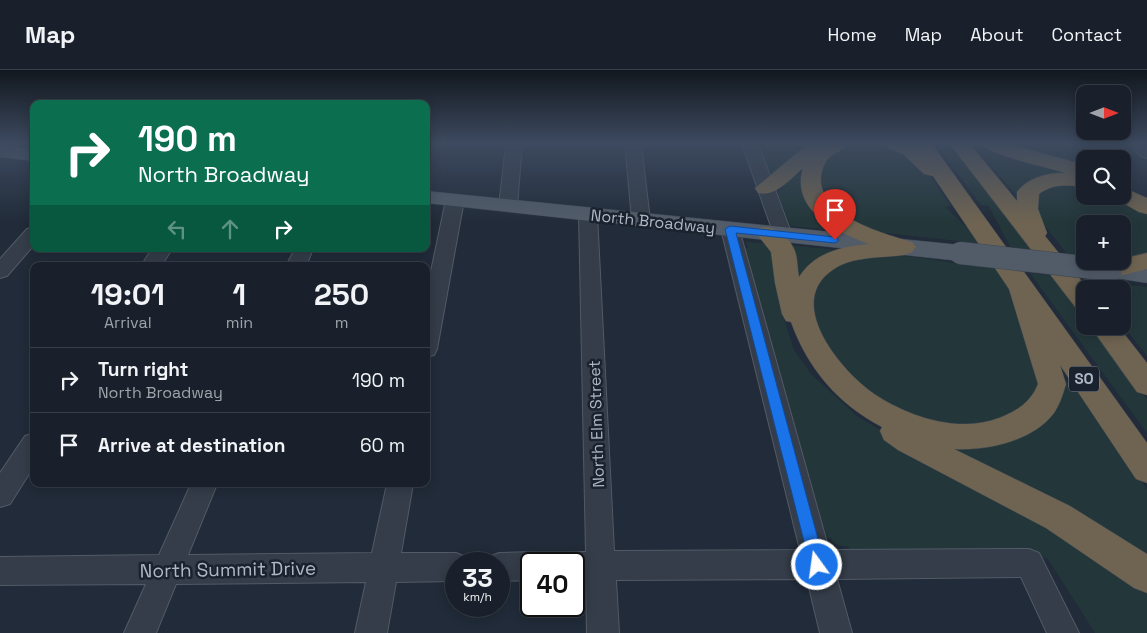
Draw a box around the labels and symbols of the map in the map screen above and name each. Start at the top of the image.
north arrow [1076,85,1131,140]
pin [814,189,856,240]
street label: North Broadway [590,205,716,238]
street label: North Elm Street [584,360,609,488]
road number: SO [1069,366,1099,392]
position arrow [790,538,842,590]
speed limit sign: 40 [520,552,585,617]
street label: North Summit Drive [140,555,316,584]

